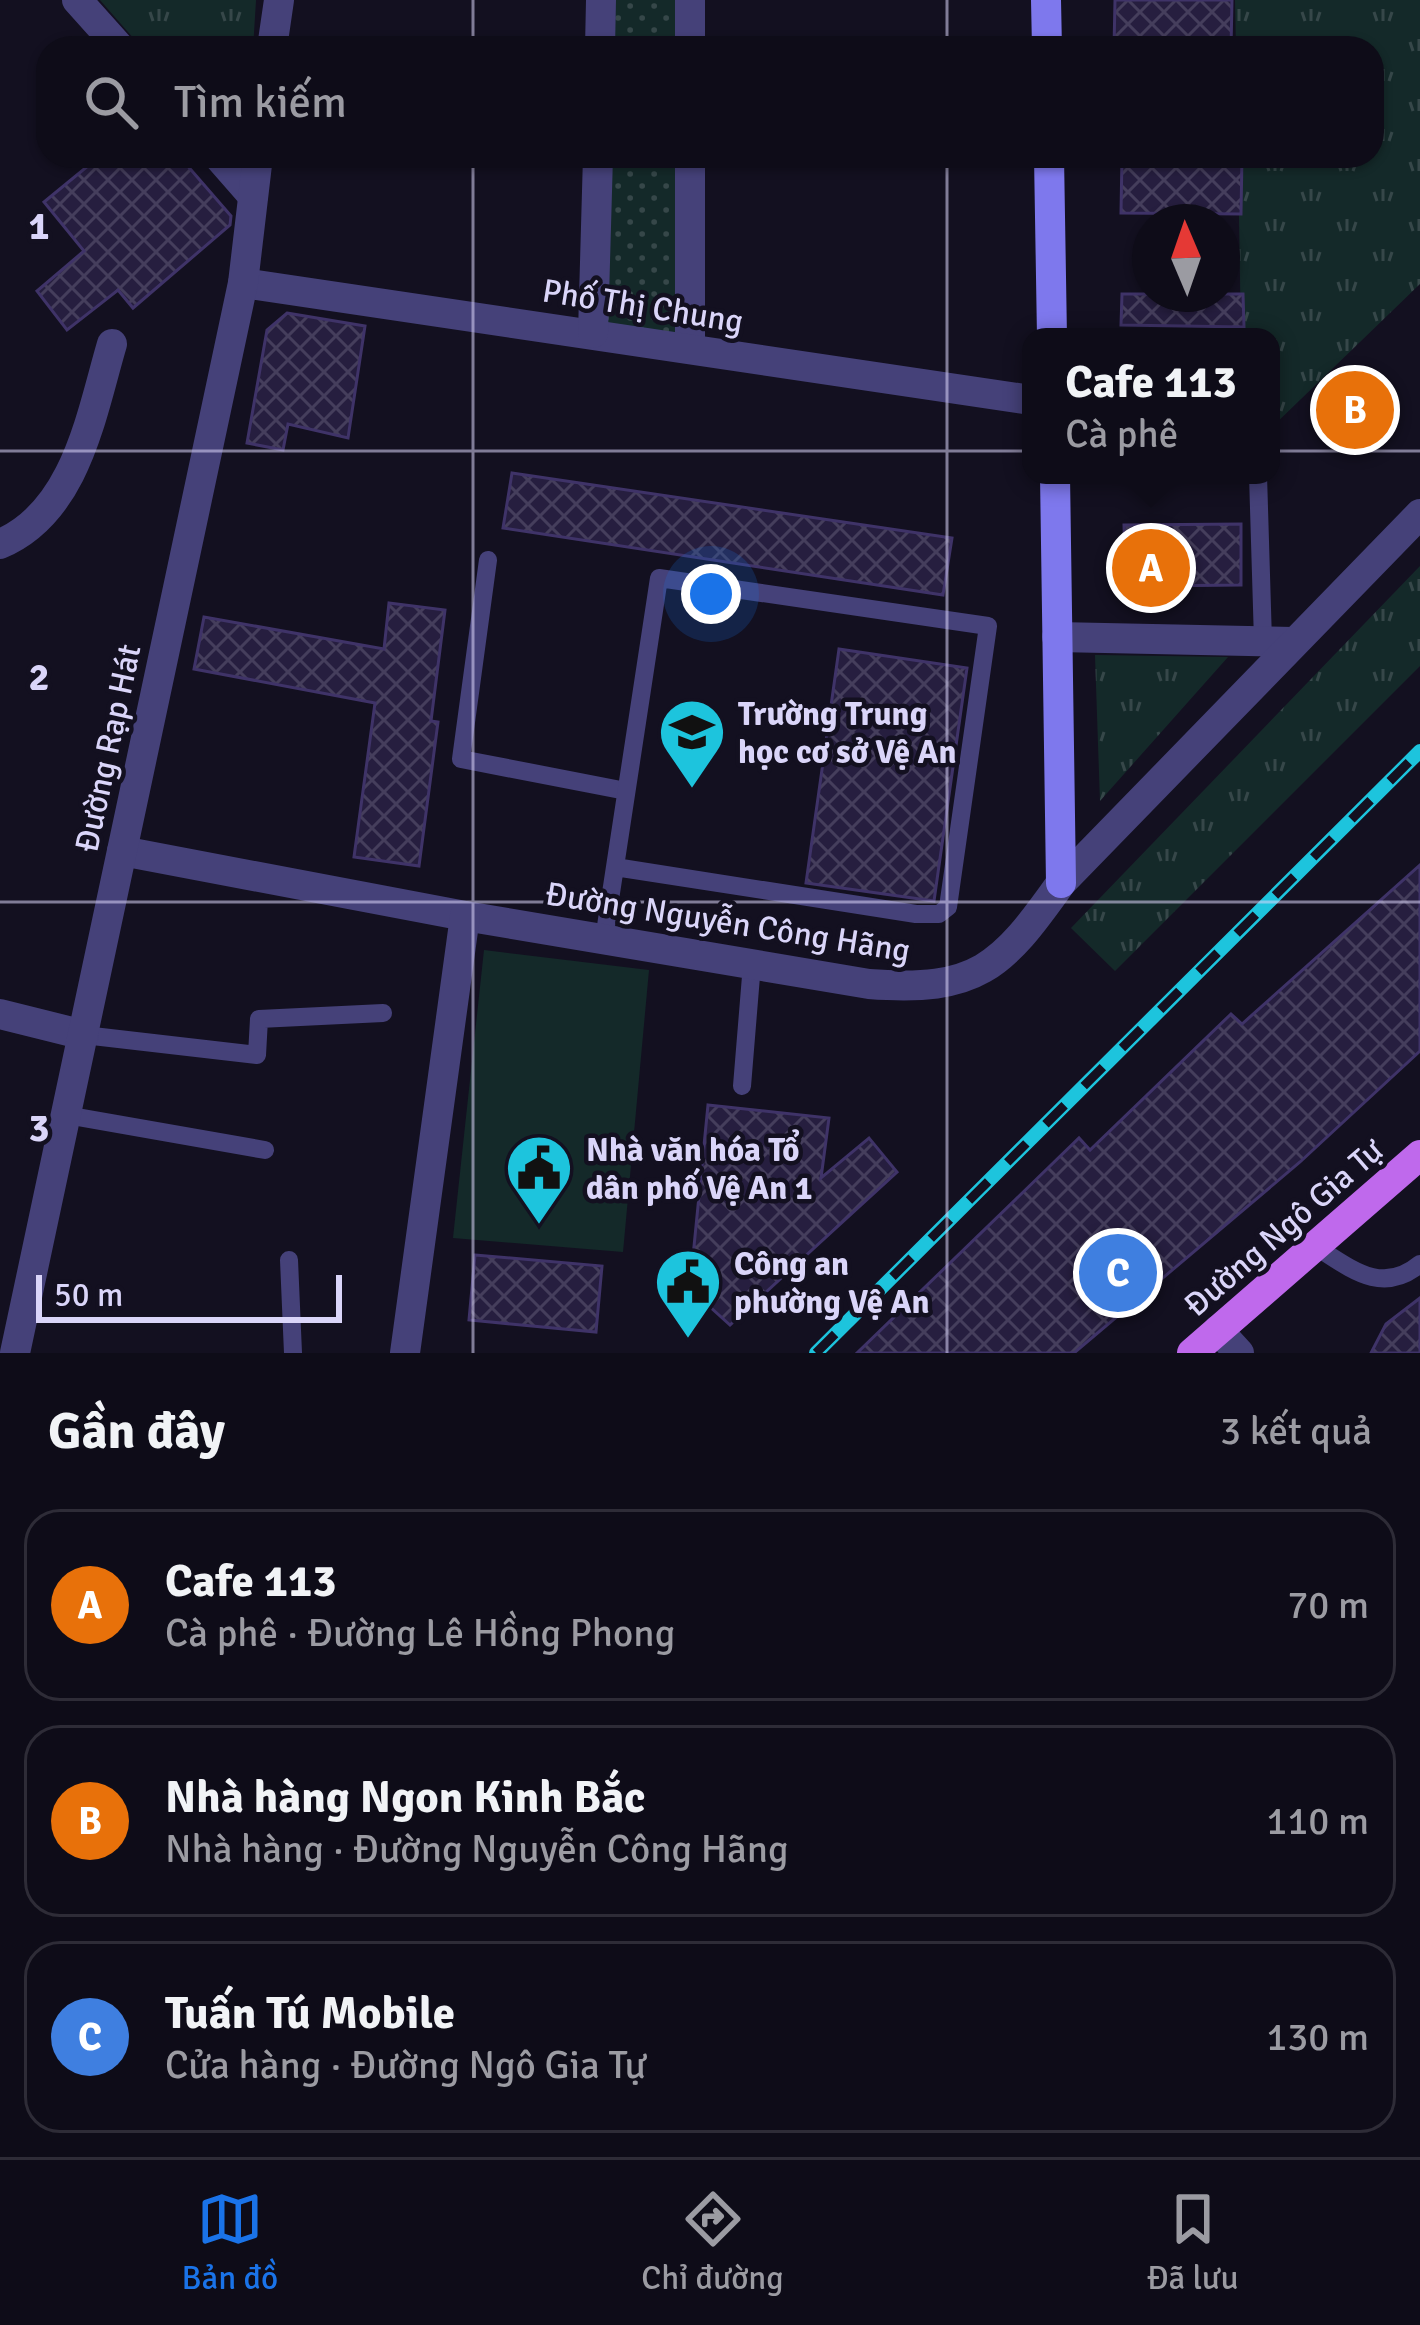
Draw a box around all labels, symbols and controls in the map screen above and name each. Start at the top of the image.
search box [36,36,1384,168]
icon: search [78,69,144,135]
text: Tìm kiếm [174,75,347,130]
text: 1 [28,202,50,250]
north arrow [1132,204,1240,312]
street label: Phố Thị Chung [539,270,746,343]
popup [1022,328,1280,484]
text: Cafe 113 [1065,355,1237,410]
pin: B [1316,365,1394,455]
text: Cà phê [1065,410,1178,458]
pin: A [1112,523,1190,613]
your location [681,564,741,624]
street label: Đường Rạp Hát [66,641,150,856]
text: 2 [28,653,50,701]
place label: Trường Trung học cơ sở Vệ An [738,694,957,773]
school or university icon: Trường Trung học cơ sở Vệ An [657,697,727,791]
street label: Đường Nguyễn Công Hãng [543,873,913,972]
text: 3 [28,1104,50,1152]
place label: Nhà văn hóa Tổ dân phố Vệ An 1 [586,1129,812,1209]
street label: Đường Ngô Gia Tự [1176,1130,1393,1326]
public building icon: Nhà văn hóa Tổ dân phố Vệ An 1 [504,1133,574,1227]
pin: C [1079,1228,1157,1318]
place label: Công an phường Vệ An [734,1244,930,1323]
public building icon: Công an phường Vệ An [653,1247,723,1341]
scale bar [36,1269,342,1322]
text: 50 m [54,1275,123,1316]
text: Gần đây [48,1400,225,1463]
text: 3 kết quả [1220,1407,1372,1455]
text: Cafe 113 [165,1554,337,1609]
text: A [78,1581,102,1629]
text: 70 m [1287,1581,1369,1629]
text: Cà phê · Đường Lê Hồng Phong [165,1609,675,1657]
text: Nhà hàng Ngon Kinh Bắc [165,1770,645,1825]
text: B [78,1797,102,1845]
text: 110 m [1266,1797,1369,1845]
text: Nhà hàng · Đường Nguyễn Công Hãng [165,1825,789,1873]
text: Tuấn Tú Mobile [165,1986,455,2041]
text: C [78,2013,102,2061]
text: 130 m [1266,2013,1369,2061]
text: Cửa hàng · Đường Ngô Gia Tự [165,2041,646,2089]
tab: Bản đồ [182,2186,278,2299]
tab: Chỉ đường [641,2186,784,2299]
tab: Đã lưu [1147,2186,1238,2299]

